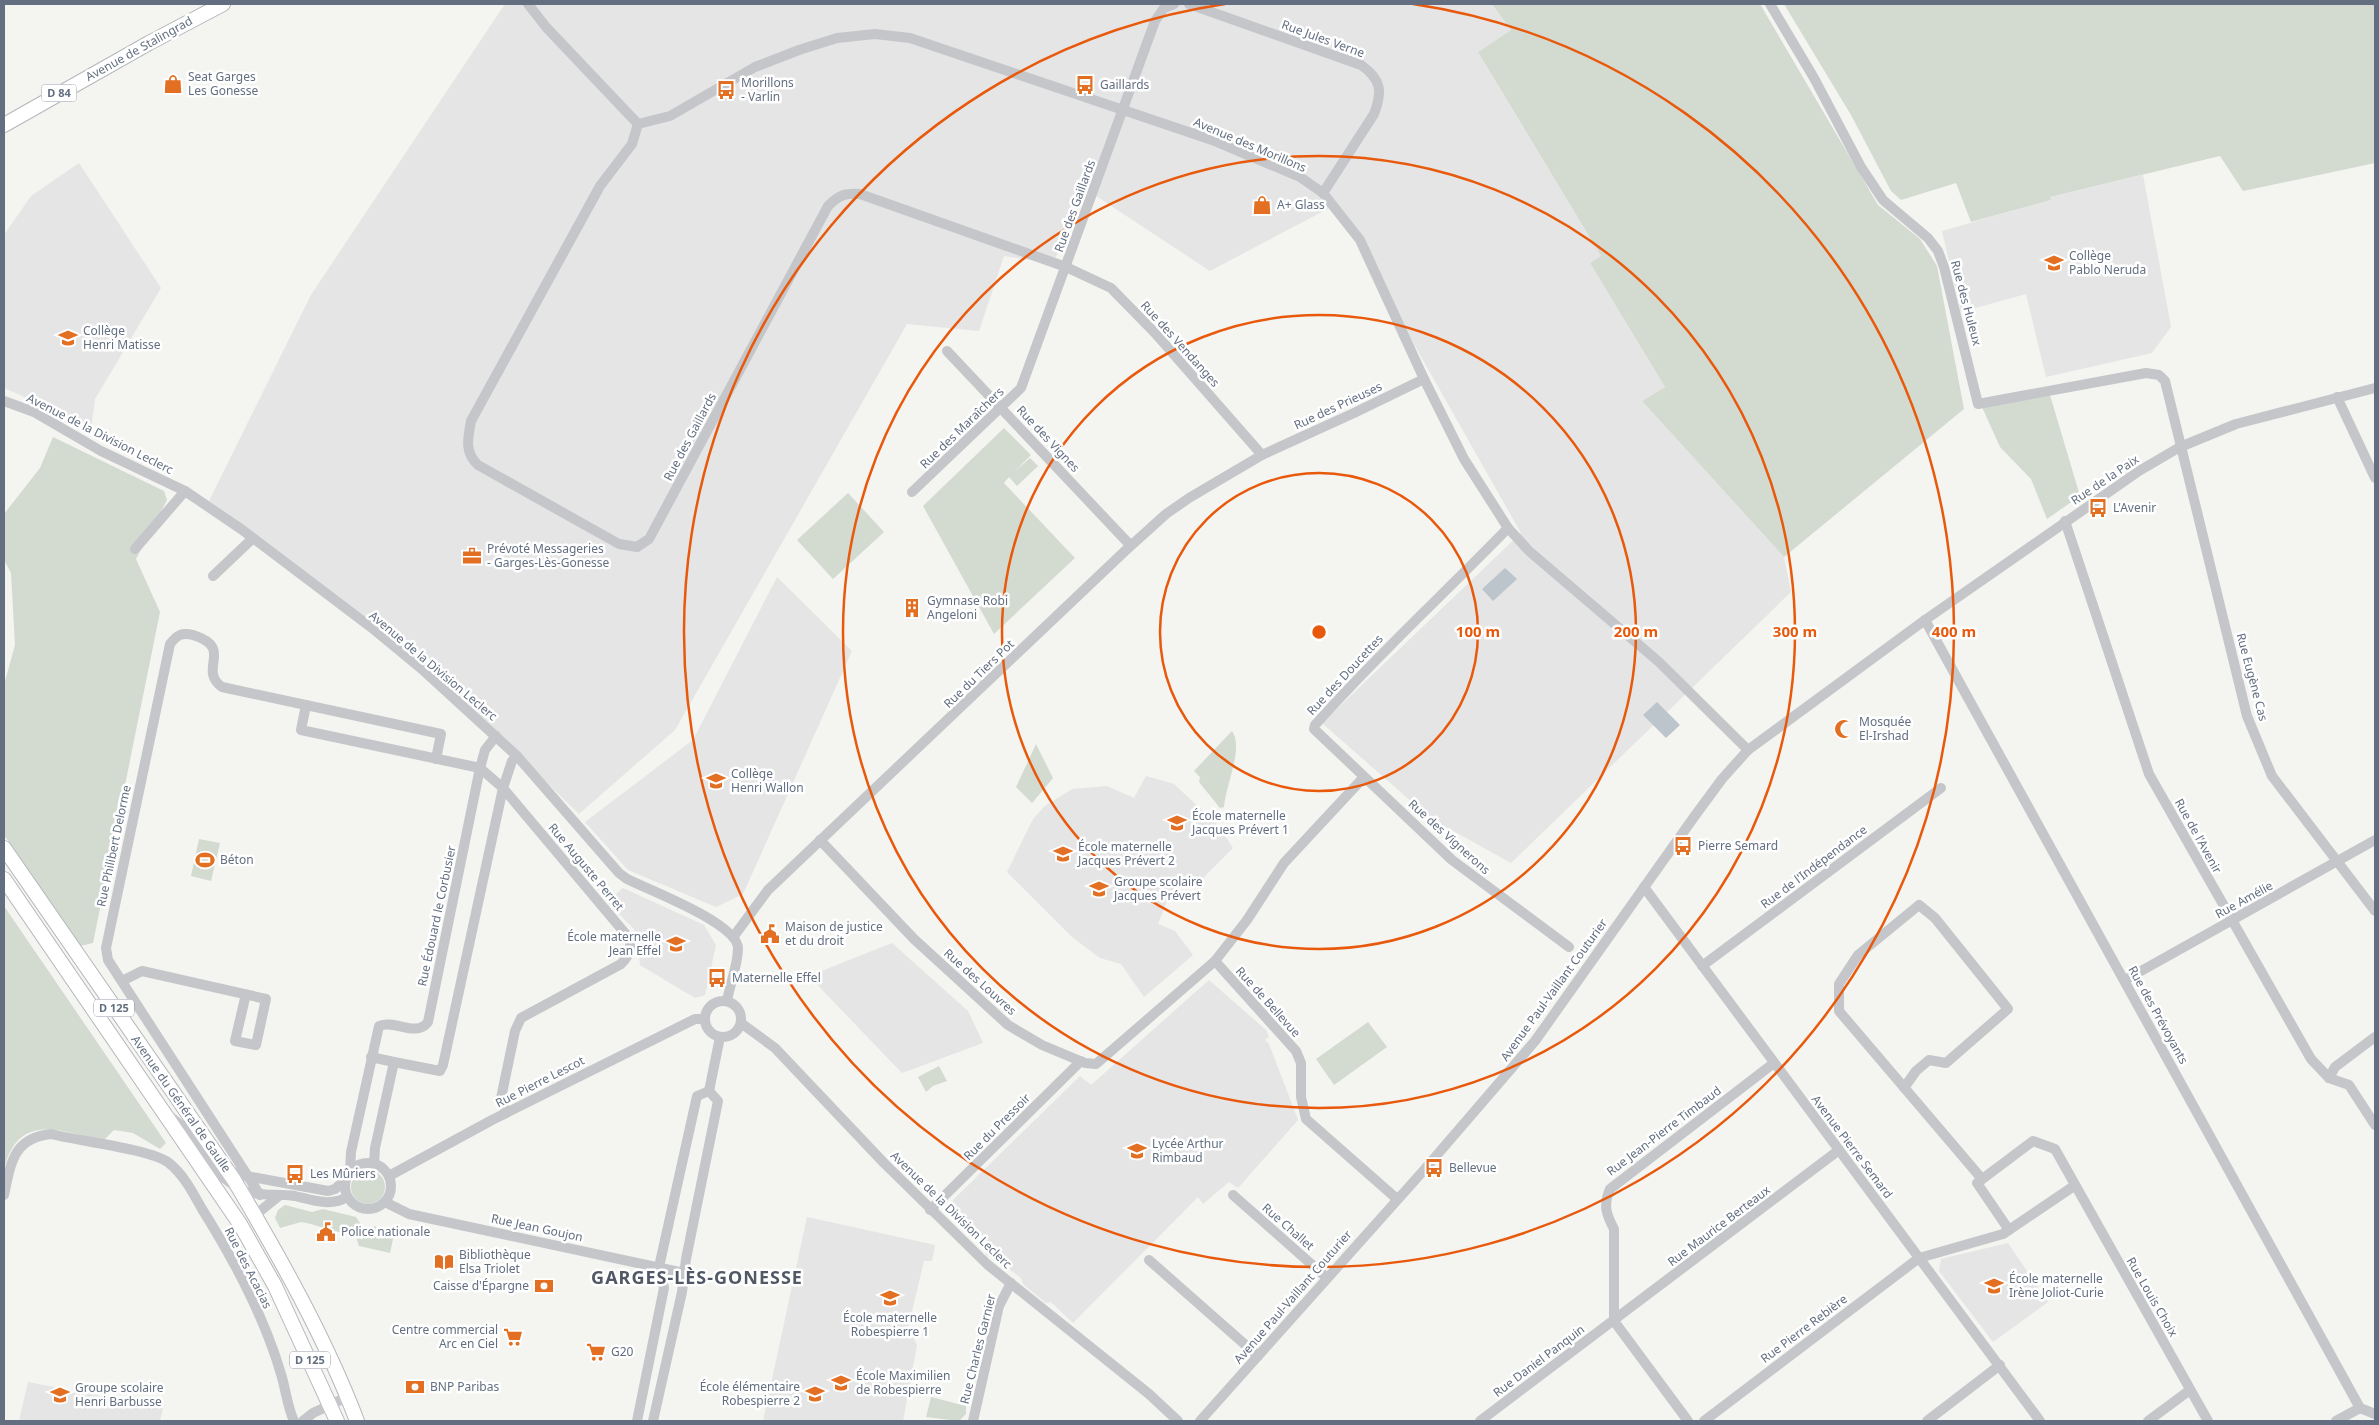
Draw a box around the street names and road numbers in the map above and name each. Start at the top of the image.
street label: Avenue de Stalingrad [82,12,195,85]
street label: Rue Jules Verne [1279,16,1367,61]
road number: D 84 [42,85,76,102]
street label: Avenue des Morillons [1191,113,1309,176]
street label: Rue des Gaillards [1050,157,1099,254]
street label: Rue des Huleux [1947,258,1986,348]
street label: Rue des Vendanges [1137,297,1224,391]
street label: Rue des Prieuses [1291,378,1385,433]
street label: Rue des Maraîchers [916,383,1008,472]
street label: Avenue de la Division Leclerc [24,389,177,478]
street label: Rue des Gaillards [659,390,720,484]
street label: Rue des Vignes [1013,402,1084,476]
street label: Rue de la Paix [2067,450,2143,509]
street label: Avenue de la Division Leclerc [366,607,501,724]
street label: Rue des Doucettes [1303,630,1387,719]
street label: Rue Eugène Cas [2233,631,2272,723]
street label: Rue du Tiers Pot [940,635,1018,712]
street label: Rue Philibert Delorme [92,783,135,908]
street label: Rue des Vignerons [1405,795,1494,878]
street label: Rue de l'Avenir [2171,795,2226,876]
street label: Rue Auguste Perret [545,819,628,915]
street label: Rue de l'Indépendance [1757,821,1871,912]
street label: Rue Édouard le Corbusier [413,844,460,988]
street label: Rue Amélie [2212,877,2276,922]
street label: Avenue Paul-Vaillant Couturier [1496,915,1611,1064]
street label: Rue des Louvres [940,945,1020,1019]
street label: Rue de Bellevue [1232,963,1305,1041]
street label: Rue des Prévoyants [2124,963,2193,1067]
road number: D 125 [94,1000,134,1016]
street label: Avenue du Général de Gaulle [128,1032,235,1176]
street label: Rue Pierre Lescot [492,1052,588,1111]
street label: Rue Jean-Pierre Timbaud [1603,1082,1724,1179]
street label: Rue du Pressoir [959,1089,1034,1164]
street label: Avenue Pierre Semard [1808,1092,1897,1202]
street label: Avenue de la Division Leclerc [887,1147,1016,1272]
street label: Rue Maurice Berteaux [1664,1181,1774,1270]
street label: Rue Challet [1259,1199,1318,1254]
street label: Rue Jean Goujon [490,1210,584,1246]
street label: Rue des Acacias [221,1224,276,1312]
street label: Avenue Paul-Vaillant Couturier [1230,1226,1355,1367]
street label: Rue Louis Choix [2123,1254,2182,1340]
street label: Rue Pierre Rebière [1757,1290,1851,1367]
street label: Rue Charles Garnier [956,1292,999,1406]
street label: Rue Daniel Panquin [1489,1321,1588,1401]
road number: D 125 [290,1352,330,1368]

